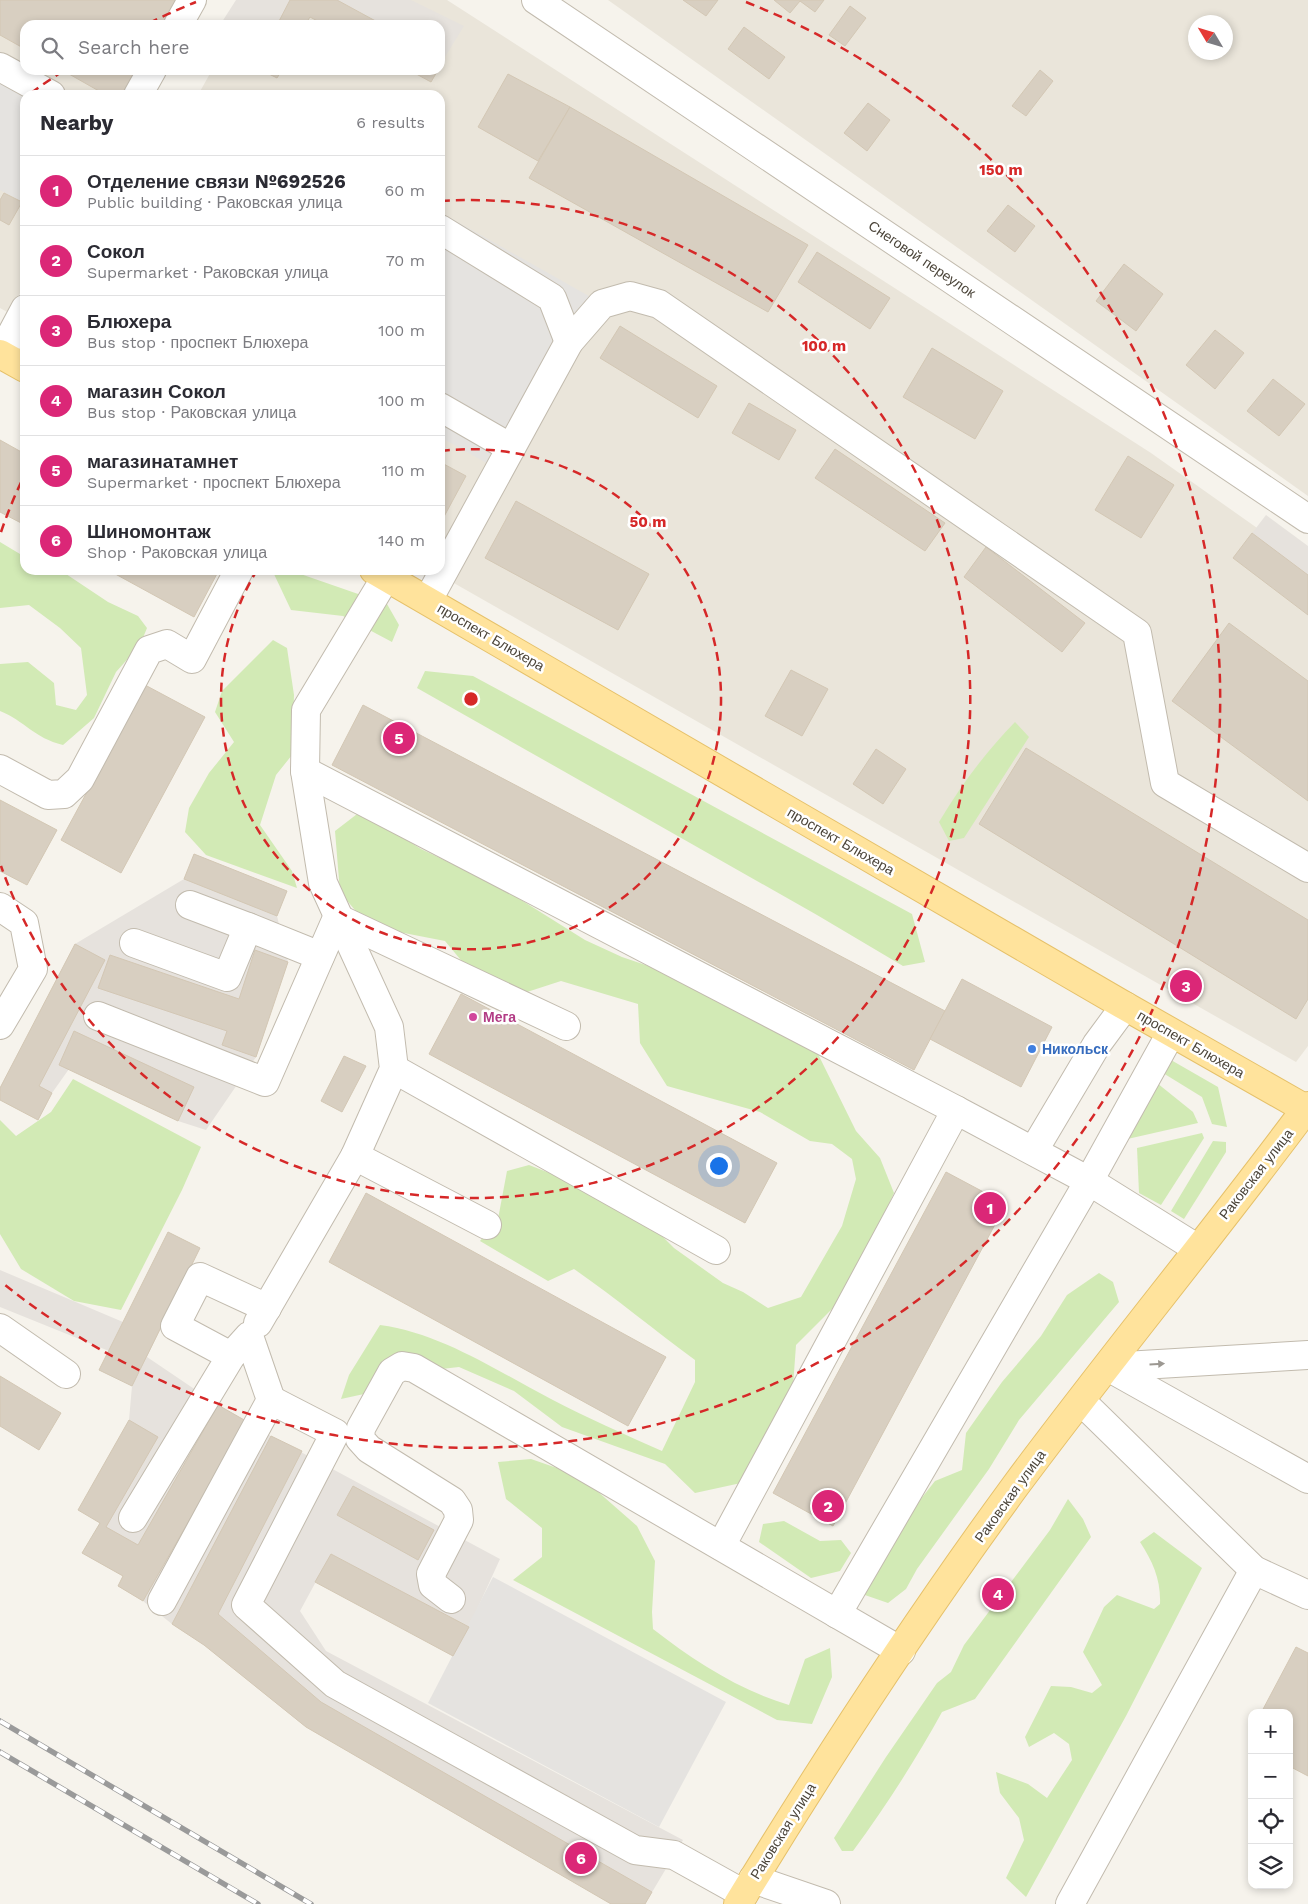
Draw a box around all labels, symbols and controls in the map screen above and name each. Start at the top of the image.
north arrow [1188,15,1233,60]
search box [20,20,445,75]
icon: search [38,34,66,62]
text: Search here [78,36,189,59]
text: Nearby [40,110,113,135]
text: 6 results [356,113,425,132]
text: 150 m [979,161,1023,179]
text: Отделение связи №692526 [87,170,346,193]
text: 1 [53,181,59,200]
text: 60 m [385,181,425,200]
text: Public building · Раковская улица [87,193,342,212]
street label: Снеговой переулок [865,217,979,301]
text: Сокол [87,240,145,263]
text: 2 [51,251,61,270]
text: 70 m [386,251,425,270]
text: Supermarket · Раковская улица [87,263,328,282]
text: Блюхера [87,310,171,333]
text: 3 [51,321,61,340]
text: 100 m [378,321,425,340]
text: Bus stop · проспект Блюхера [87,333,308,352]
text: 100 m [802,337,846,355]
text: магазин Сокол [87,380,226,403]
text: 4 [51,391,61,410]
text: 100 m [378,391,425,410]
text: Bus stop · Раковская улица [87,403,296,422]
text: магазинатамнет [87,450,238,473]
text: 5 [51,461,61,480]
text: 110 m [382,461,425,480]
text: Supermarket · проспект Блюхера [87,473,341,492]
text: 50 m [630,513,666,531]
text: Шиномонтаж [87,520,211,543]
text: 6 [51,531,61,550]
text: 140 m [378,531,425,550]
text: Shop · Раковская улица [87,543,267,562]
street label: проспект Блюхера [435,600,547,674]
centre of rings [462,690,480,708]
pin: 5 [383,719,415,757]
street label: проспект Блюхера [785,804,897,878]
pin: 3 [1170,967,1202,1005]
street label: проспект Блюхера [1135,1007,1247,1081]
place label: Мега [483,1009,516,1025]
marker: Мега [467,1011,479,1023]
place label: Никольск [1042,1041,1109,1057]
marker: Никольск [1026,1043,1038,1055]
street label: Раковская улица [1216,1126,1296,1222]
your location [706,1153,732,1179]
pin: 1 [974,1189,1006,1227]
one-way arrow [1149,1360,1165,1368]
street label: Раковская улица [971,1447,1049,1545]
pin: 2 [812,1487,844,1525]
pin: 4 [982,1575,1014,1613]
map controls [1248,1709,1293,1889]
button: + [1248,1709,1293,1754]
button: − [1248,1754,1293,1799]
street label: Раковская улица [747,1780,819,1882]
button: locate [1248,1799,1293,1844]
pin: 6 [565,1839,597,1877]
button: layers [1248,1844,1293,1889]

